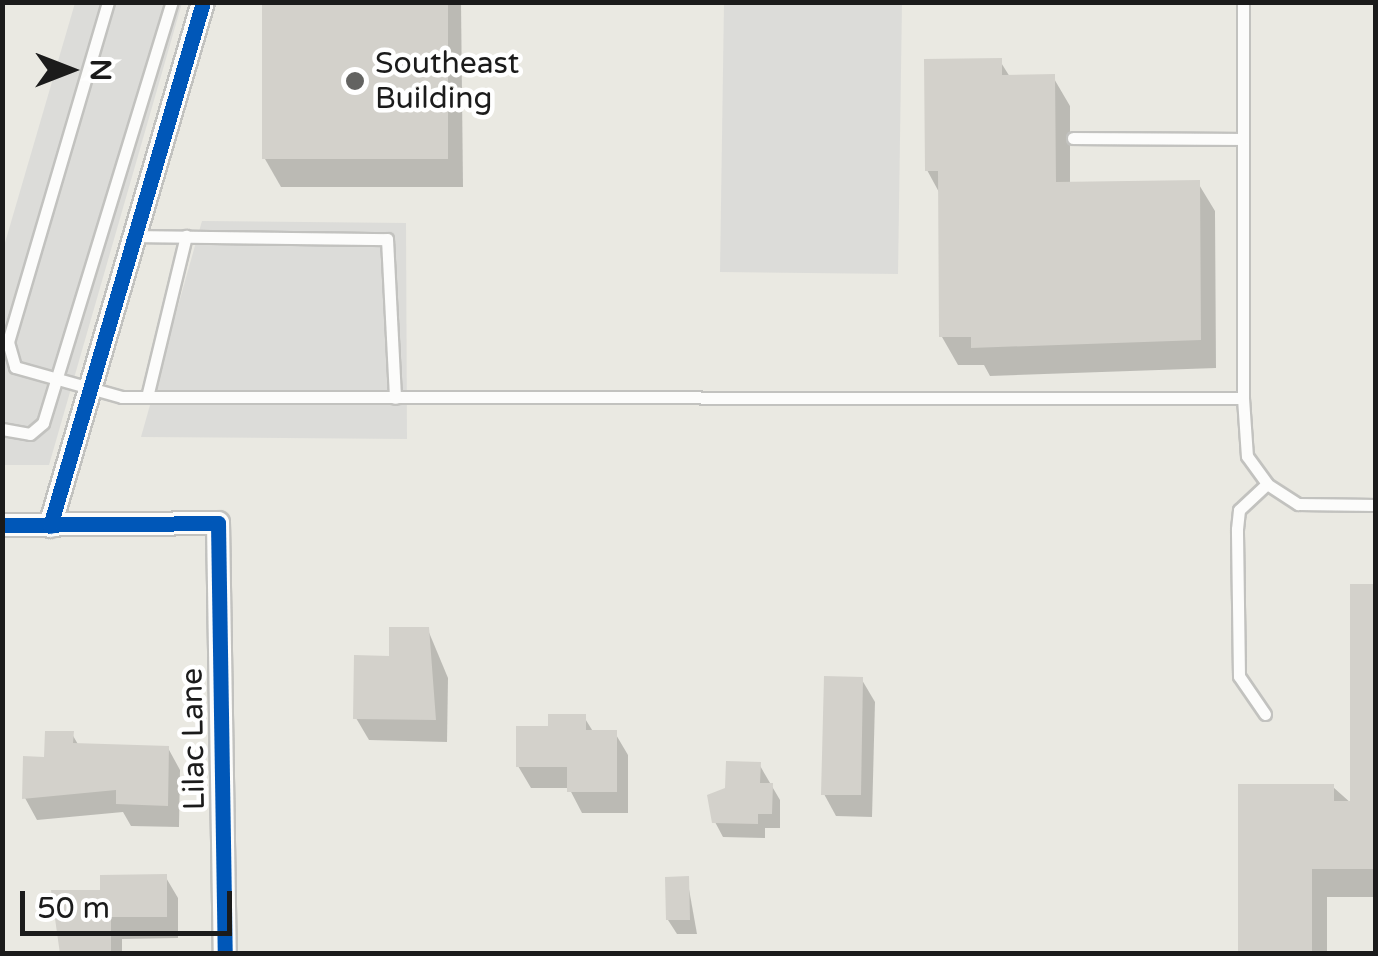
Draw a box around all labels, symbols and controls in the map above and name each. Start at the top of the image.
north arrow [20,20,120,120]
place label: Southeast Building [375,46,519,116]
text: N [83,59,117,81]
marker: Southeast Building [344,70,366,92]
street label: Lilac Lane [175,668,213,810]
scale bar [25,871,238,933]
text: 50 m [37,890,110,927]

